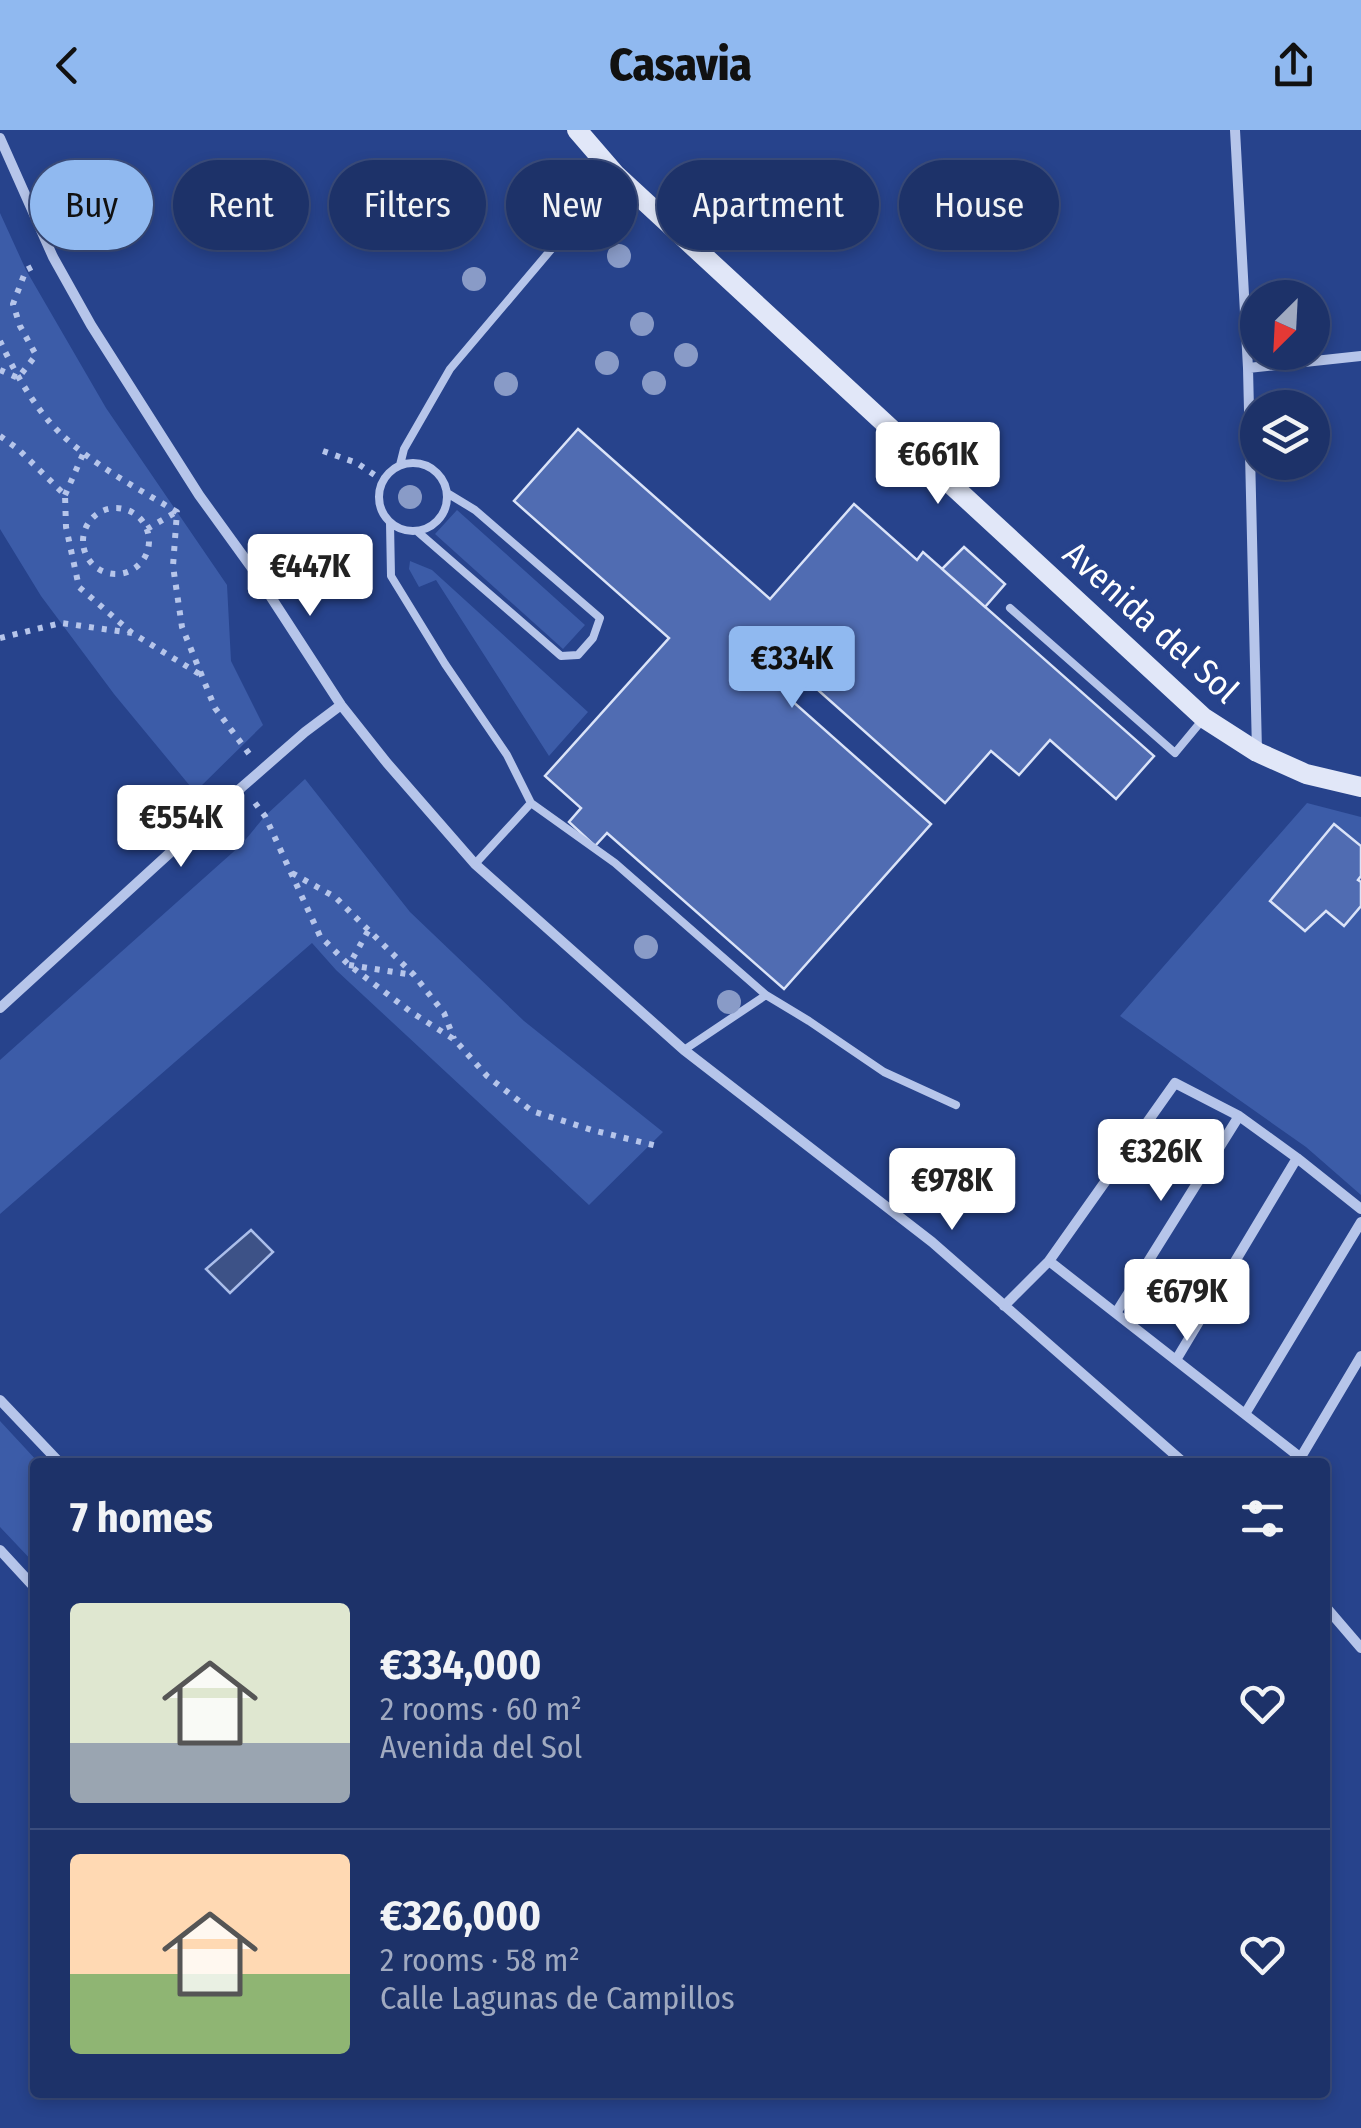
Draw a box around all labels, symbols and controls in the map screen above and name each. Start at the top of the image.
icon: back [40,38,95,93]
text: Casavia [609,38,752,92]
icon: share [1266,38,1321,93]
chip: Buy [30,160,153,250]
chip: Rent [173,160,309,250]
chip: Filters [329,160,486,250]
chip: New [506,160,637,250]
chip: Apartment [657,160,879,250]
chip: House [899,160,1059,250]
north arrow [1240,280,1330,370]
map controls [1240,280,1330,480]
button: layers [1240,390,1330,480]
pin: €661K [868,422,1008,507]
text: €661K [898,435,978,473]
street label: Avenida del Sol [1055,532,1247,712]
pin: €447K [240,534,380,619]
text: €447K [270,547,350,585]
pin: €334K [722,626,862,711]
text: €334K [751,639,833,677]
pin: €554K [111,785,251,870]
text: €554K [139,798,223,836]
pin: €326K [1091,1119,1231,1204]
text: €326K [1120,1132,1202,1170]
pin: €978K [882,1148,1022,1233]
text: €978K [911,1161,993,1199]
pin: €679K [1117,1259,1257,1344]
text: €679K [1146,1272,1228,1310]
icon: filters [1235,1491,1290,1546]
text: 7 homes [70,1493,213,1543]
text: €334,000 [380,1640,541,1690]
icon: home [150,1643,270,1763]
icon: heart [1235,1676,1290,1731]
text: 2 rooms · 60 m² [380,1690,582,1728]
text: Avenida del Sol [380,1728,582,1766]
text: €326,000 [380,1891,541,1941]
icon: home [150,1894,270,2014]
icon: heart [1235,1927,1290,1982]
text: 2 rooms · 58 m² [380,1941,580,1979]
text: Calle Lagunas de Campillos [380,1979,735,2017]

